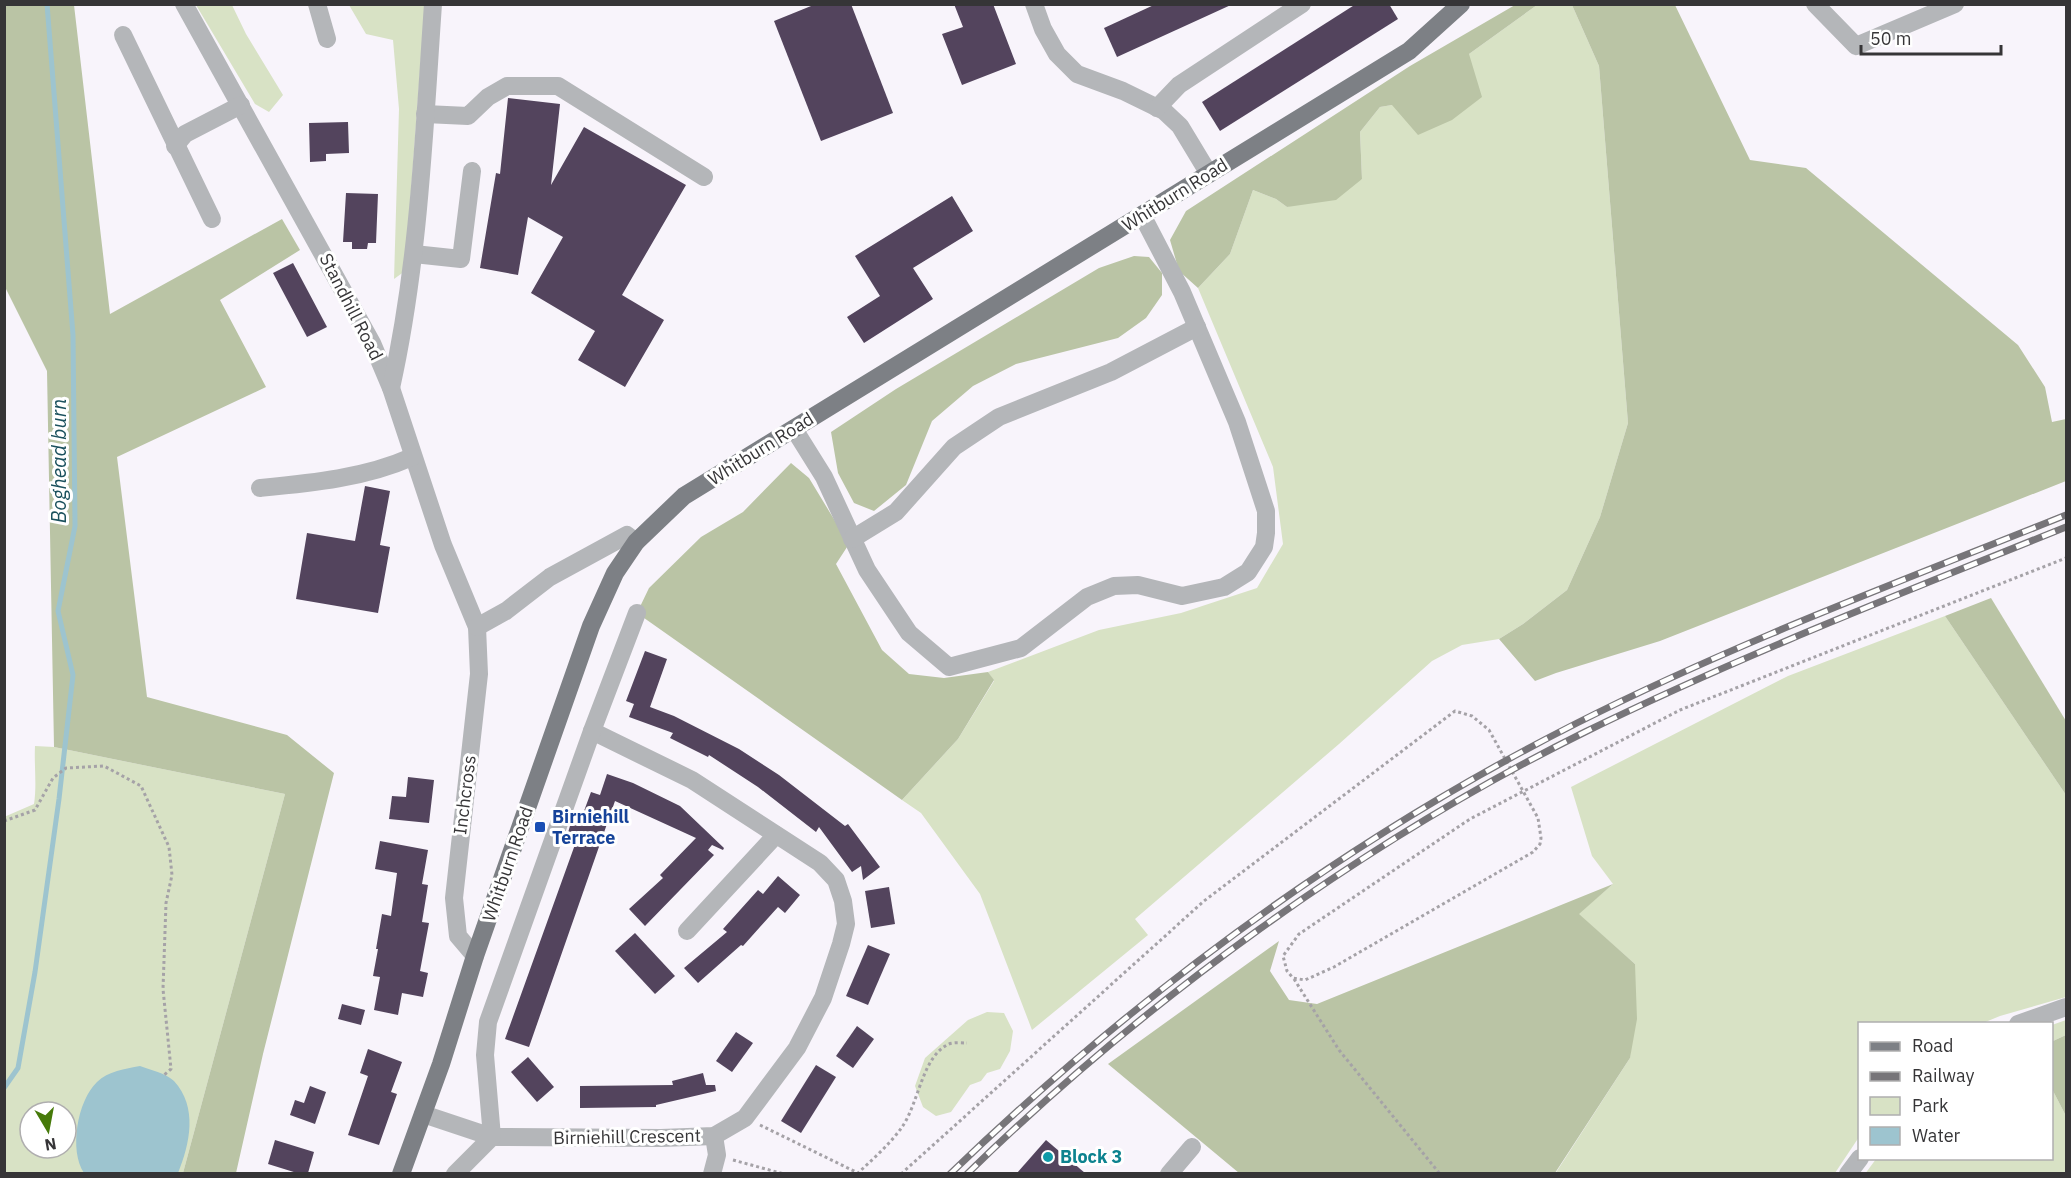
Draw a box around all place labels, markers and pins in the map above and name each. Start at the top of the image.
place label: Birniehill Terrace [552,805,630,849]
marker: Birniehill Terrace [533,820,547,834]
place label: Block 3 [1060,1145,1122,1168]
marker: Block 3 [1041,1150,1055,1164]

